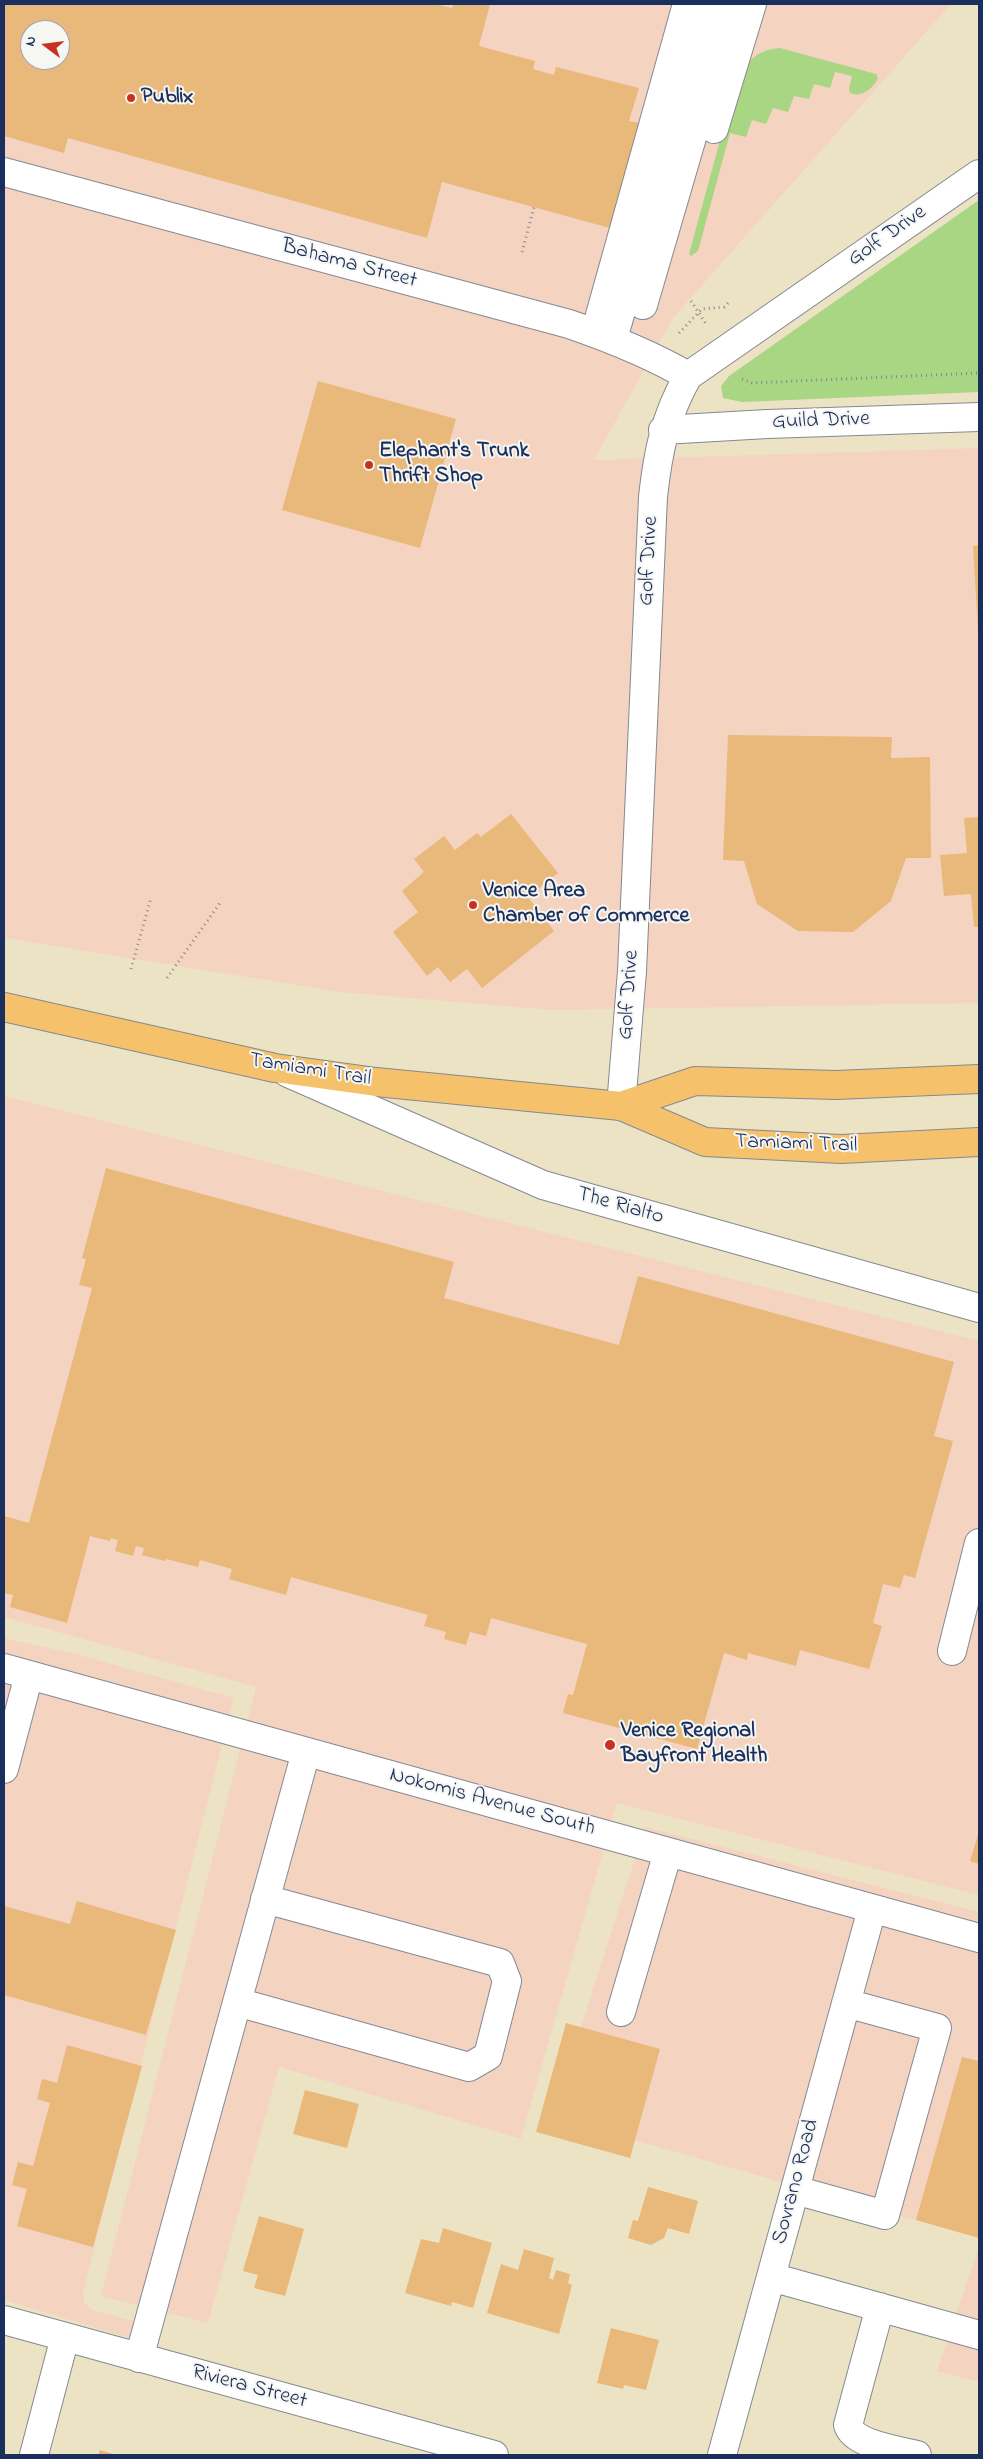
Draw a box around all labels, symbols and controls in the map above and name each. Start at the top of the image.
north arrow [20,20,70,70]
text: N [20,34,42,49]
place label: Publix [141,85,193,111]
marker: Publix [125,92,137,104]
street label: Golf Drive [844,200,932,274]
street label: Bahama Street [278,234,420,296]
street label: Guild Drive [772,407,870,437]
place label: Elephant's Trunk Thrift Shop [379,439,529,491]
marker: Elephant's Trunk Thrift Shop [363,459,375,471]
street label: Golf Drive [634,515,666,607]
place label: Venice Area Chamber of Commerce [483,879,689,930]
marker: Venice Area Chamber of Commerce [467,899,479,911]
street label: Golf Drive [614,949,646,1041]
street label: Tamiami Trail [247,1048,373,1094]
street label: Tamiami Trail [734,1130,858,1160]
street label: The Rialto [574,1182,666,1232]
place label: Venice Regional Bayfront Health [621,1719,768,1770]
marker: Venice Regional Bayfront Health [603,1738,617,1752]
street label: Nokomis Avenue South [386,1763,598,1843]
street label: Sovrano Road [768,2117,826,2247]
street label: Riviera Street [189,2360,309,2416]

